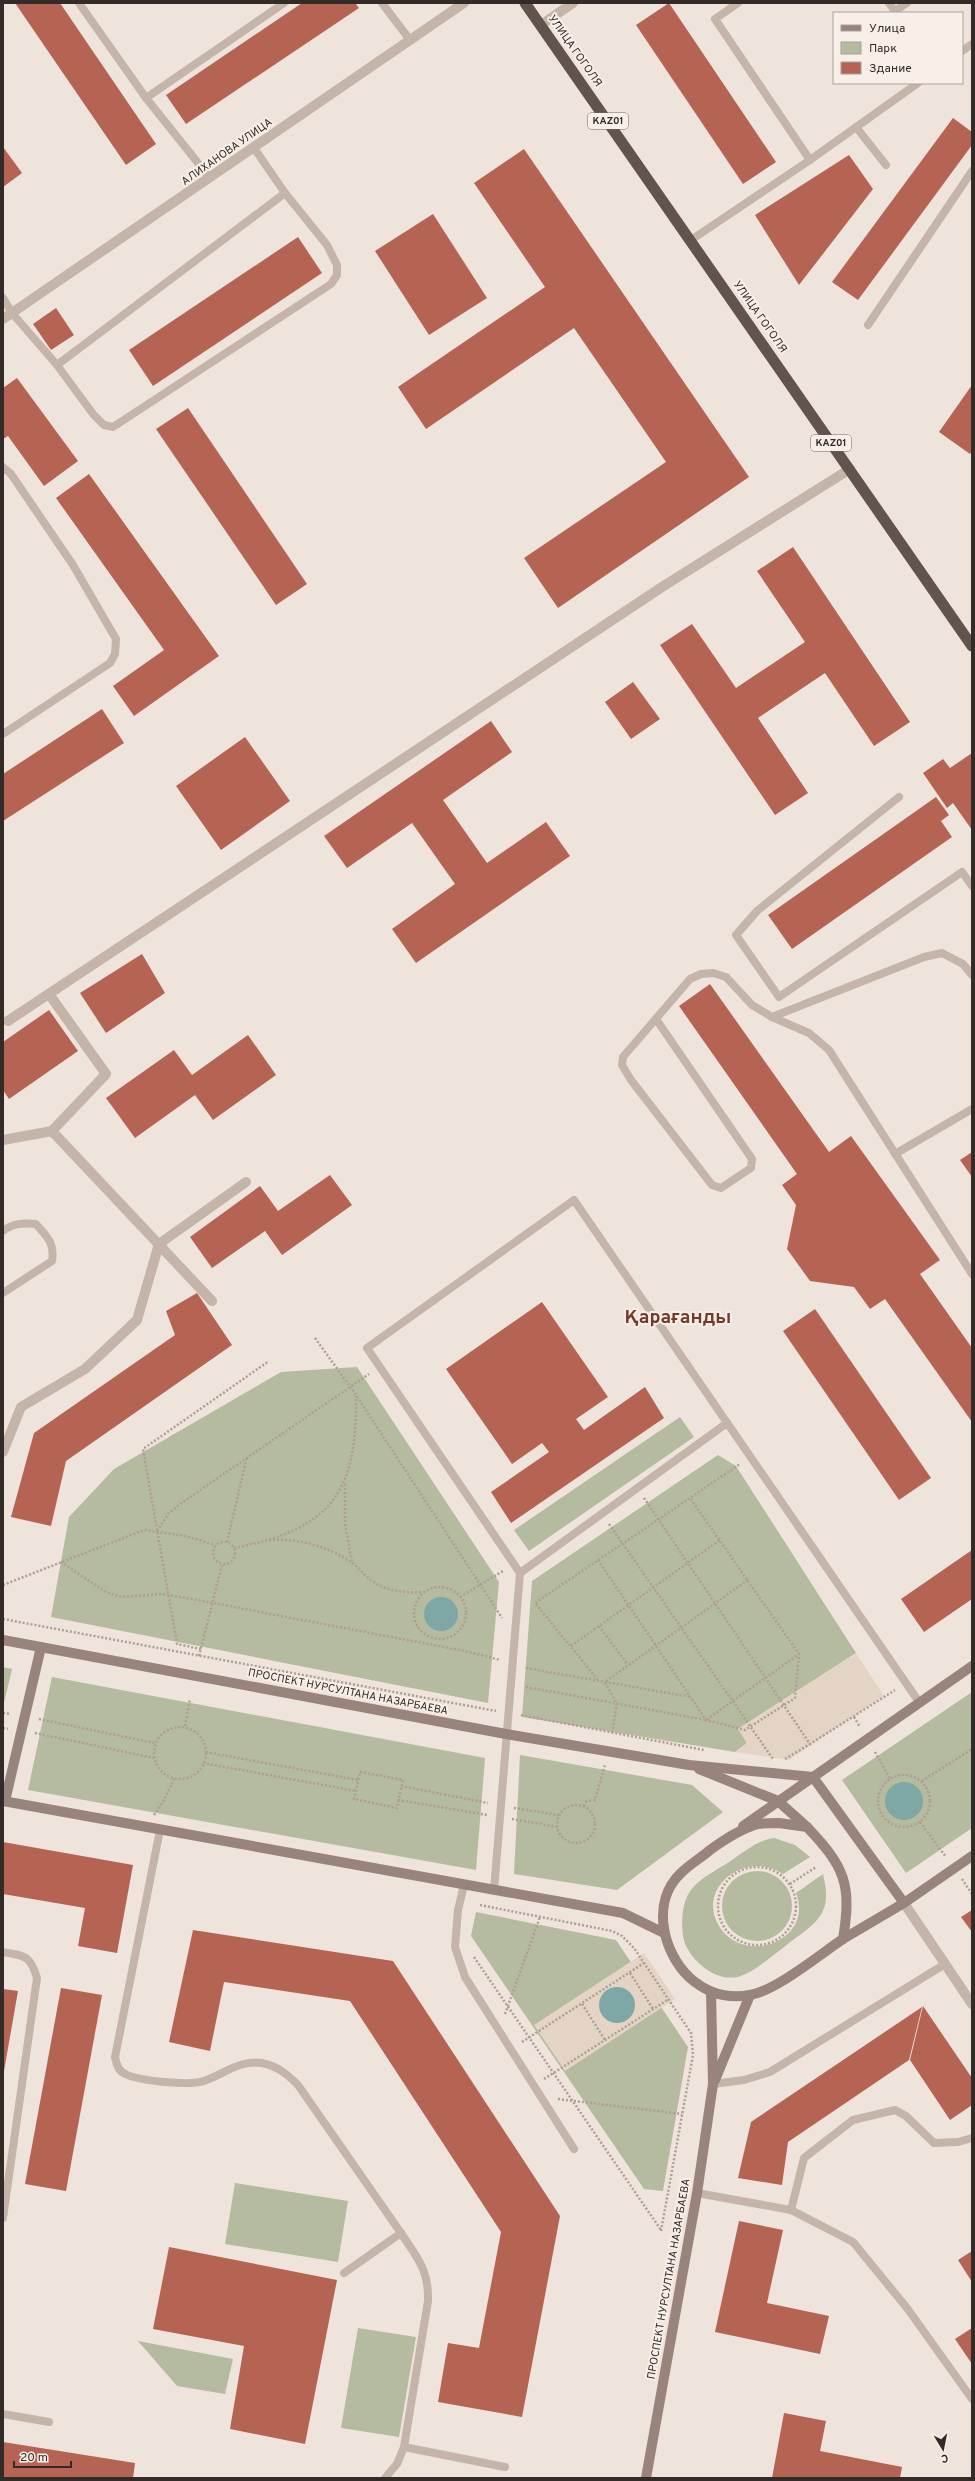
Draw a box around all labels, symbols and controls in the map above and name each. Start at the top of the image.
street label: УЛИЦА ГОГОЛЯ [545,12,605,90]
legend [833,12,963,84]
text: Улица [869,21,905,37]
text: Парк [869,41,897,57]
text: Здание [869,61,912,77]
road number: KАZ01 [588,113,628,129]
street label: АЛИХАНОВА УЛИЦА [179,115,275,189]
street label: УЛИЦА ГОГОЛЯ [730,278,790,356]
road number: KАZ01 [811,435,851,451]
district label: Қарағанды [625,1306,731,1330]
street label: ПРОСПЕКТ НУРСУЛТАНА НАЗАРБАЕВА [247,1666,449,1718]
street label: ПРОСПЕКТ НУРСУЛТАНА НАЗАРБАЕВА [644,2178,694,2380]
north arrow [923,2429,963,2469]
scale bar [14,2443,71,2469]
text: 20 m [20,2450,48,2466]
text: С [940,2450,949,2465]

